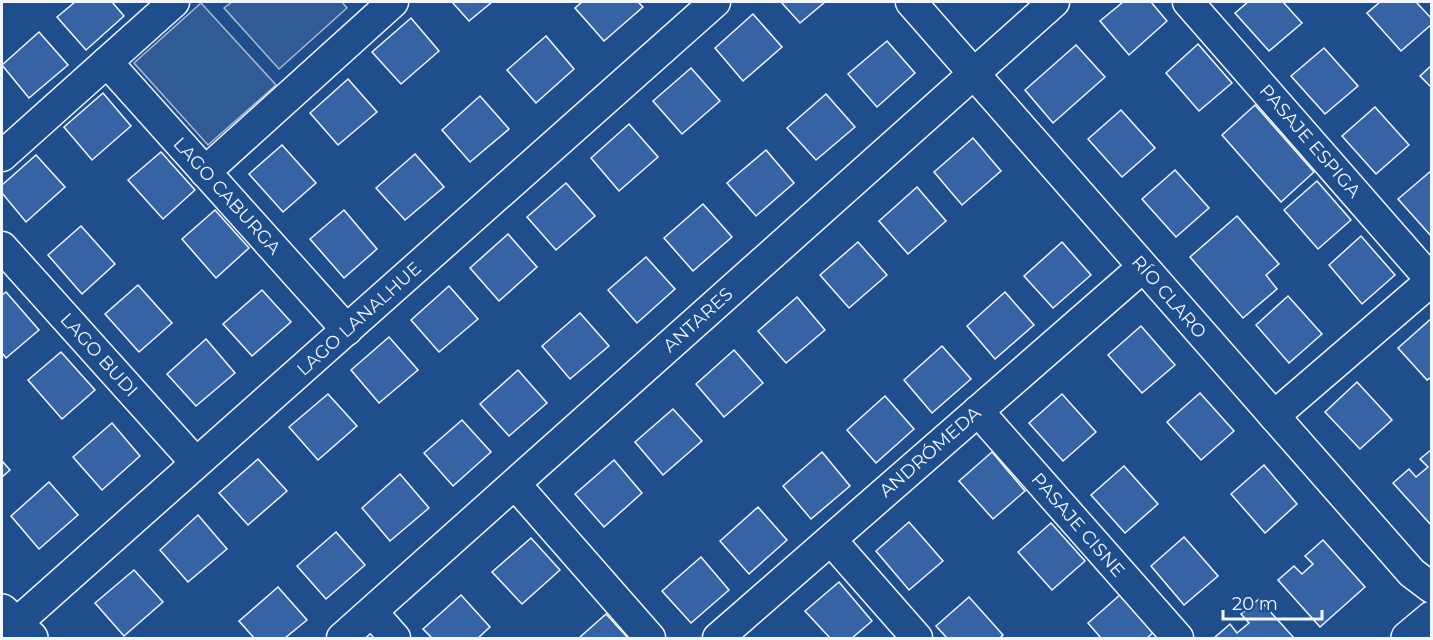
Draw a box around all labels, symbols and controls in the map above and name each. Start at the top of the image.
street label: PASAJE ESPIGA [1255,80,1365,202]
street label: LAGO CABURGA [169,133,285,259]
street label: RÍO CLARO [1127,251,1211,343]
street label: LAGO LANALHUE [292,257,426,381]
street label: ANTARES [659,283,737,357]
street label: LAGO BUDI [56,309,142,401]
street label: ANDRÓMEDA [875,402,985,502]
street label: PASAJE CISNE [1027,468,1129,582]
scale bar [1223,583,1322,621]
text: 20 m [1232,593,1278,615]

